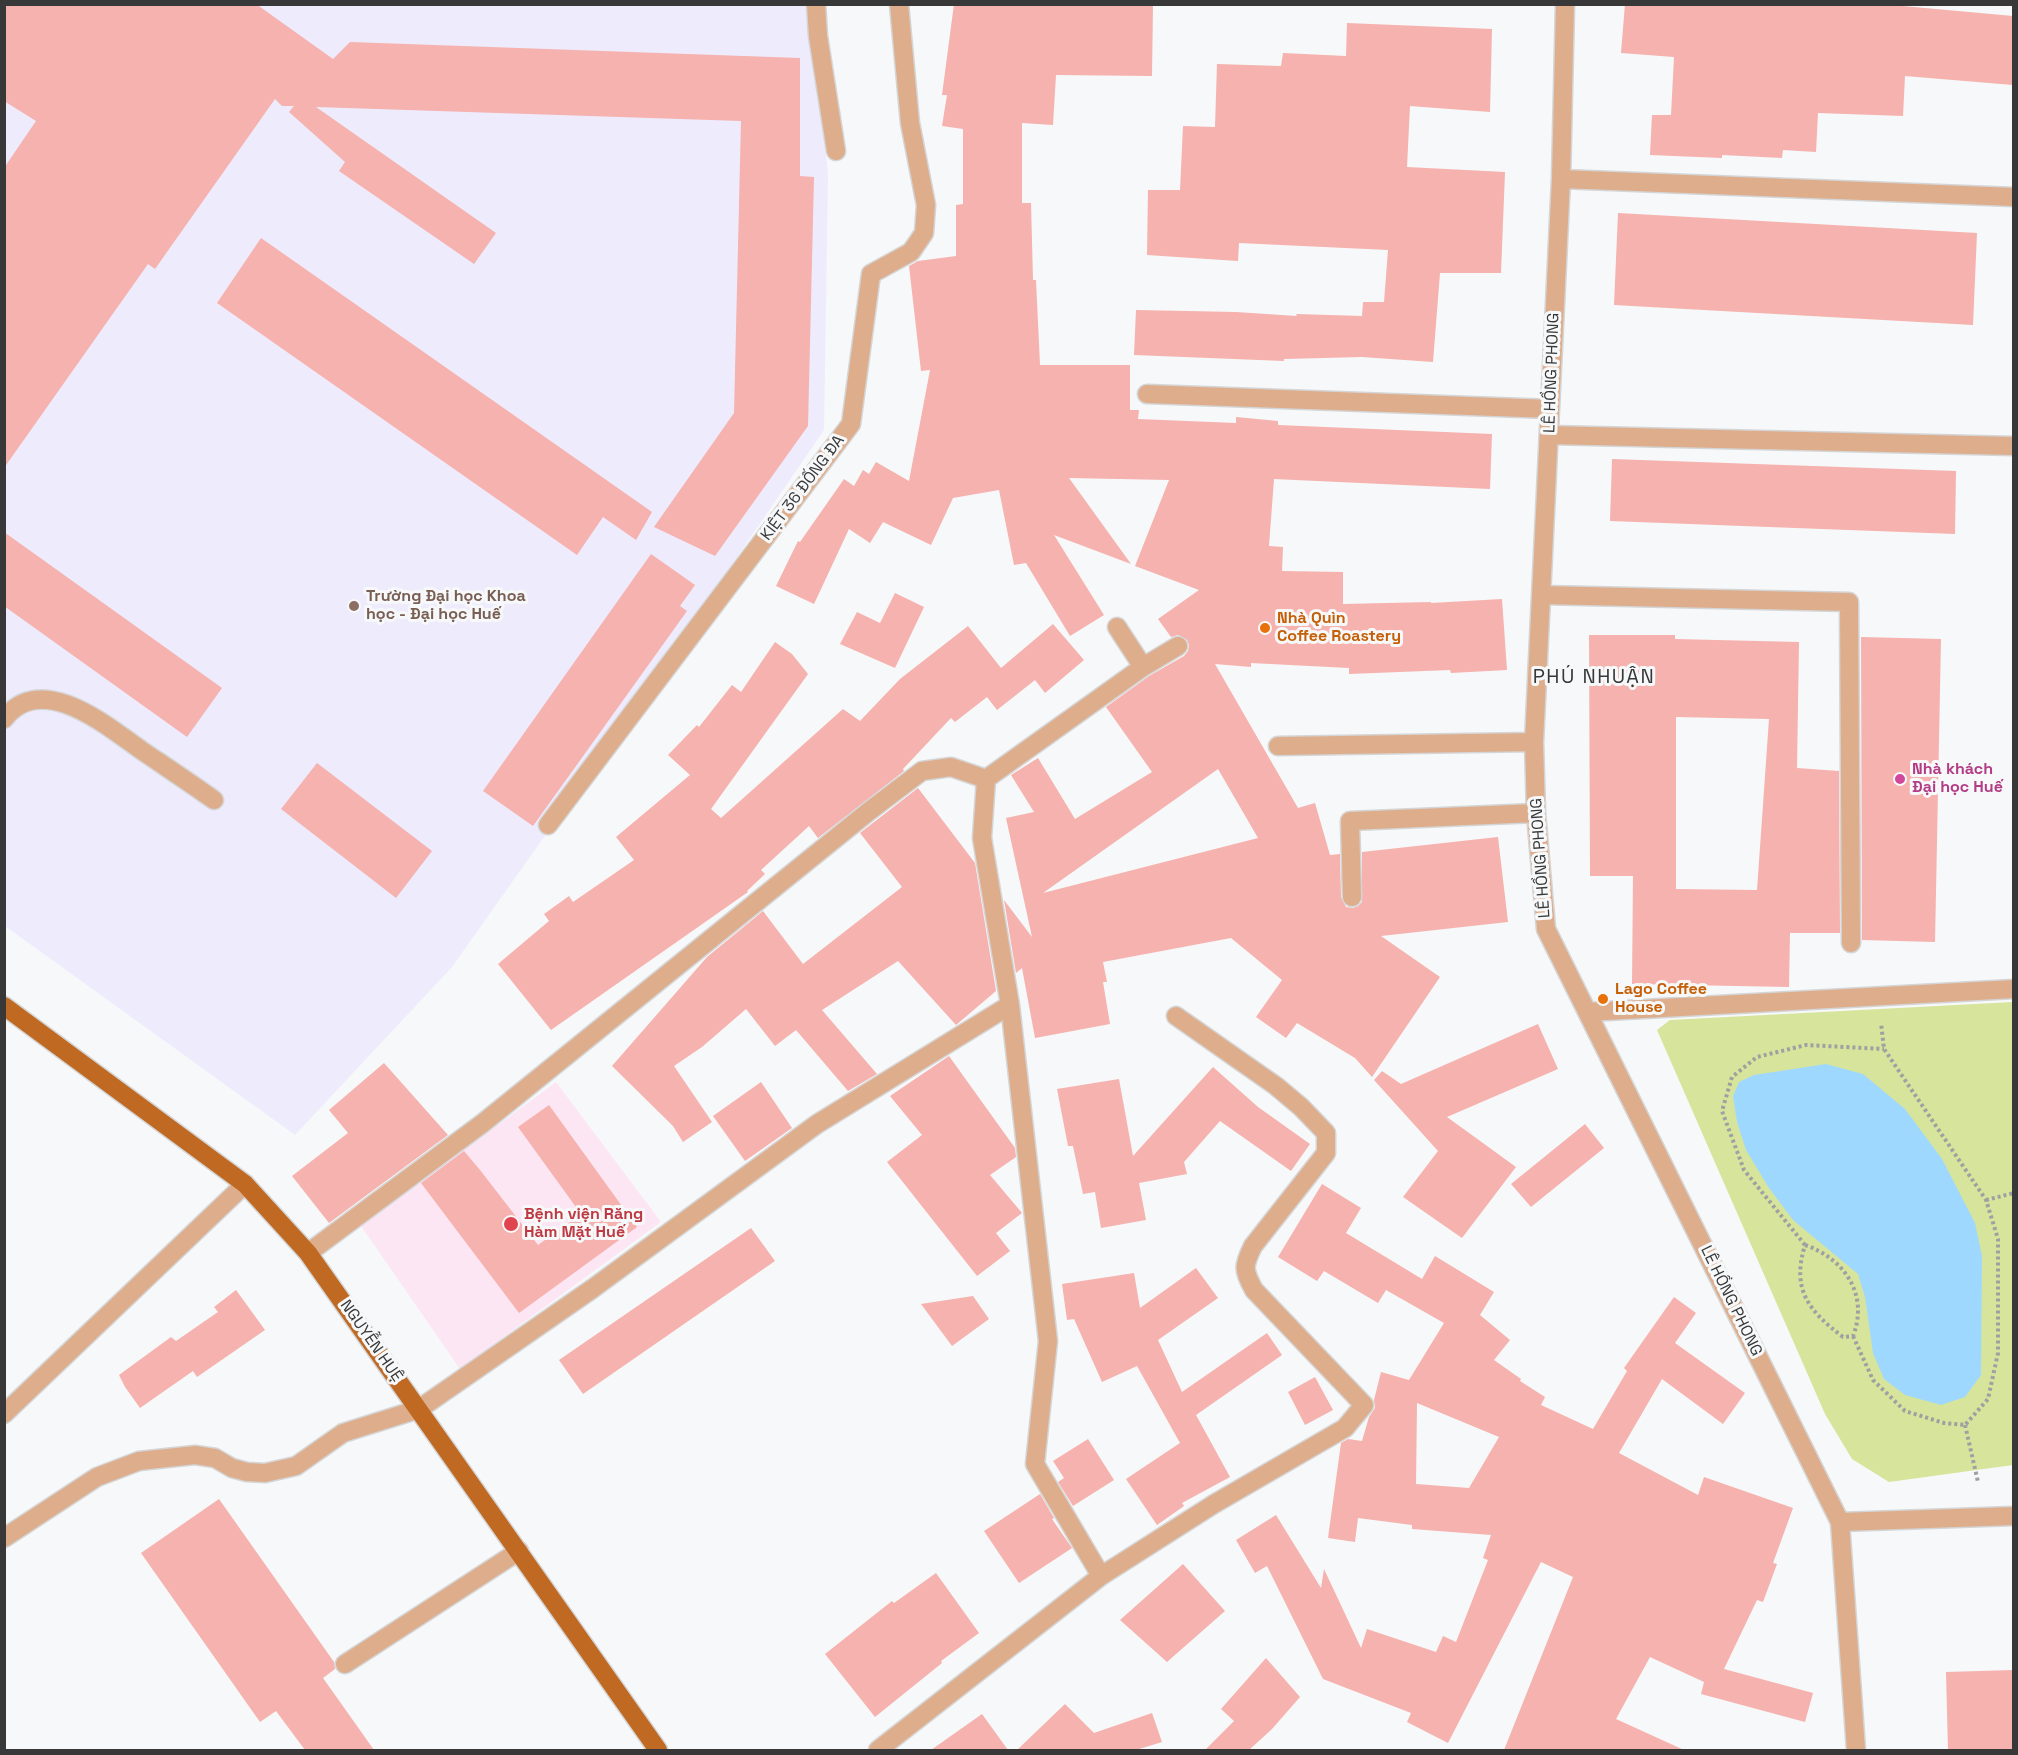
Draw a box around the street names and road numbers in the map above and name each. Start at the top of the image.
street label: LÊ HỒNG PHONG [1540,313,1564,433]
street label: KIỆT 36 ĐỐNG ĐA [757,432,849,544]
street label: LÊ HỒNG PHONG [1527,797,1555,919]
street label: LÊ HỒNG PHONG [1696,1243,1766,1359]
street label: NGUYỄN HUỆ [336,1296,406,1386]

